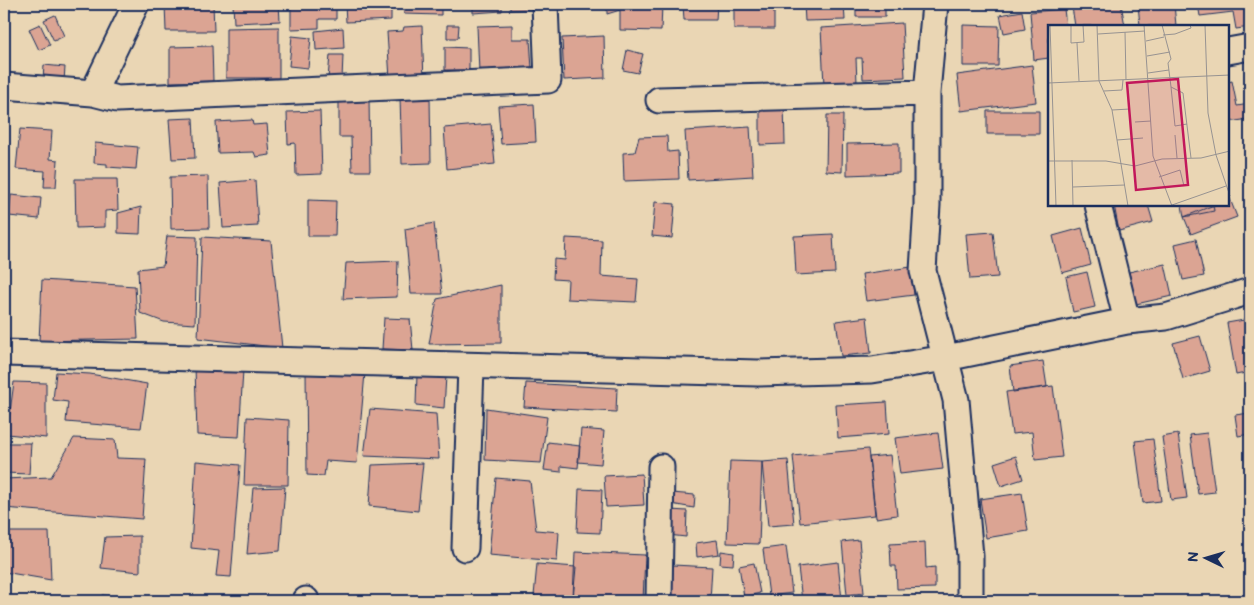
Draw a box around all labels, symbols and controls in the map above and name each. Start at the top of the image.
inset map [1048,25,1229,206]
north arrow [1182,532,1232,582]
text: N [1185,551,1202,563]

